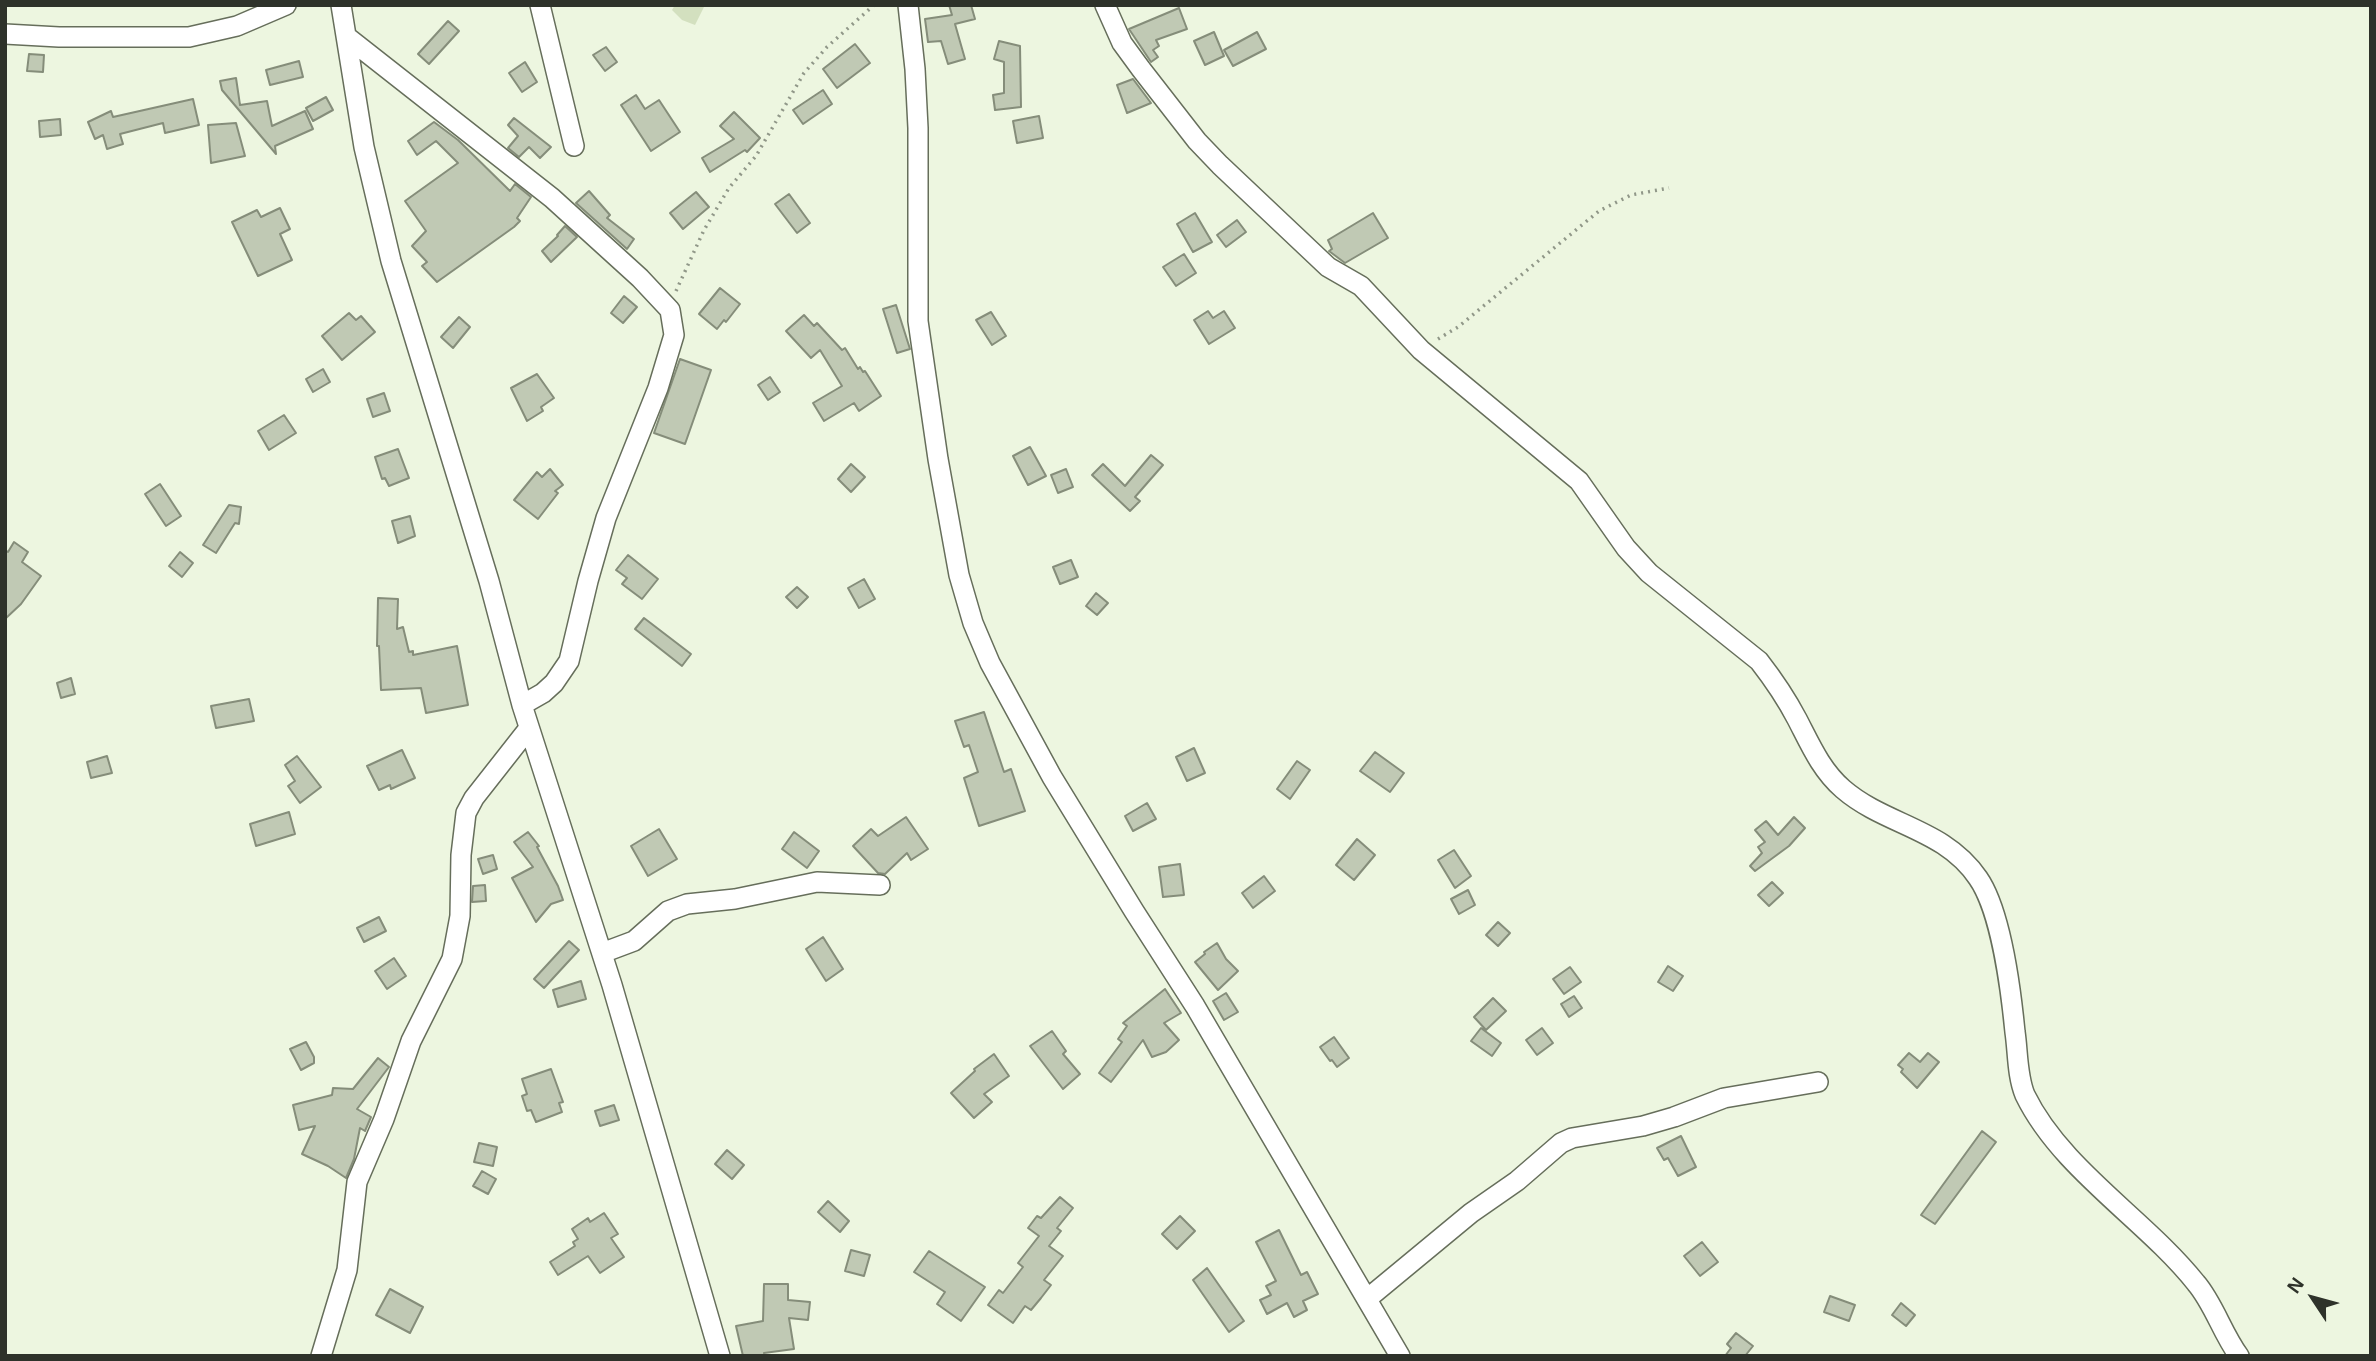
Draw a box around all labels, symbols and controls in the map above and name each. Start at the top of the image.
north arrow [2278,1263,2348,1333]
text: N [2283,1274,2308,1297]

